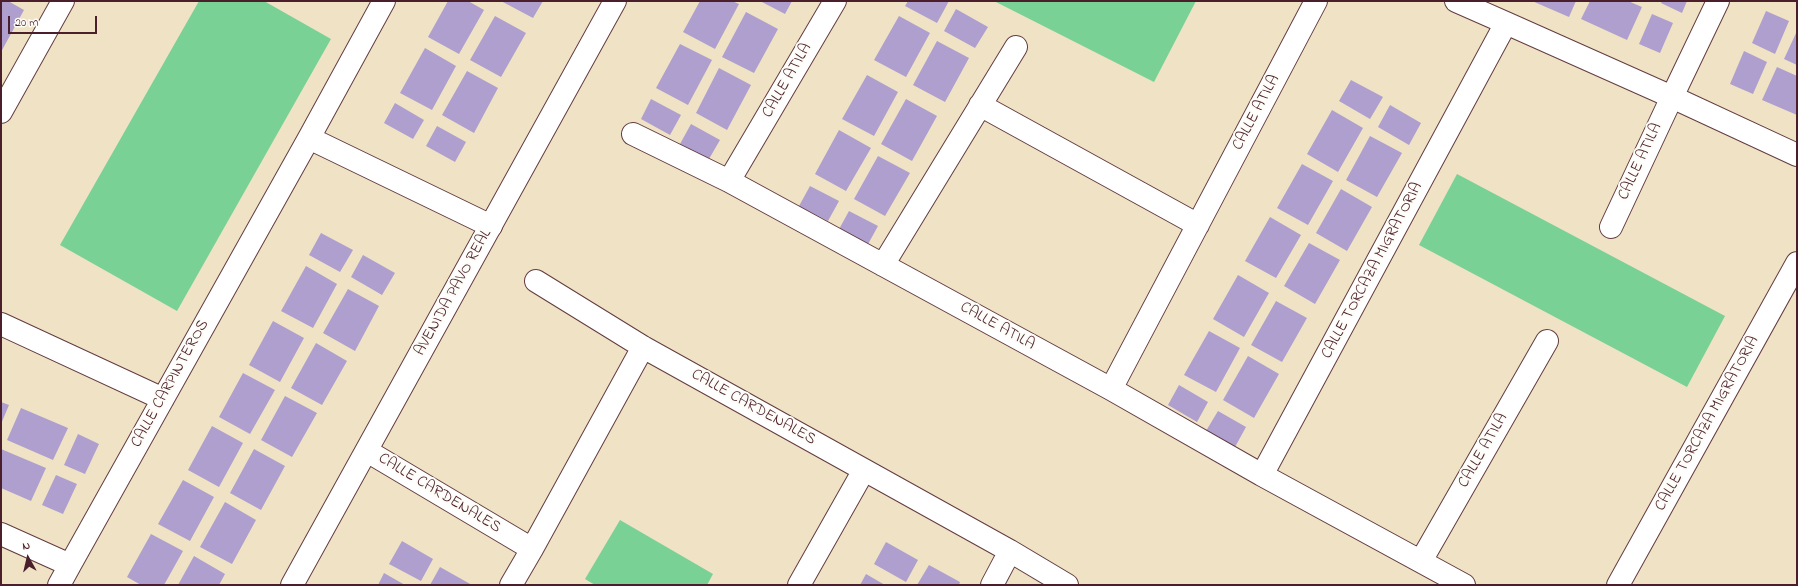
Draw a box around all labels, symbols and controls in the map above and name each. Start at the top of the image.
scale bar [10,8,99,34]
text: 20 m [15,14,38,32]
street label: CALLE ATILA [759,40,817,122]
street label: CALLE ATILA [1229,72,1285,154]
street label: CALLE ATILA [1615,120,1667,204]
street label: CALLE TORCAZA MIGRATORIA [1318,180,1428,362]
street label: AVENIDA PAVO REAL [411,226,497,360]
street label: CALLE ATILA [956,299,1038,355]
street label: CALLE CARPINTEROS [128,317,214,451]
street label: CALLE TORCAZA MIGRATORIA [1652,333,1764,515]
street label: CALLE CARDENALES [687,366,819,450]
street label: CALLE ATILA [1455,410,1513,492]
street label: CALLE CARDENALES [374,450,504,538]
north arrow [8,538,48,578]
text: N [22,538,31,555]

